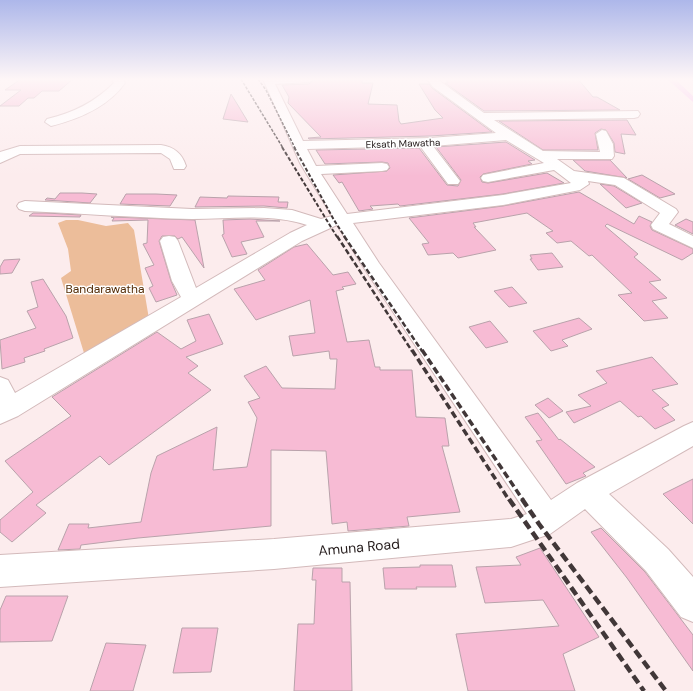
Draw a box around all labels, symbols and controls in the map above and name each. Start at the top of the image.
street label: Eksath Mawatha [365,136,441,151]
park label: Bandarawatha [66,281,145,297]
street label: Amuna Road [317,534,401,560]

